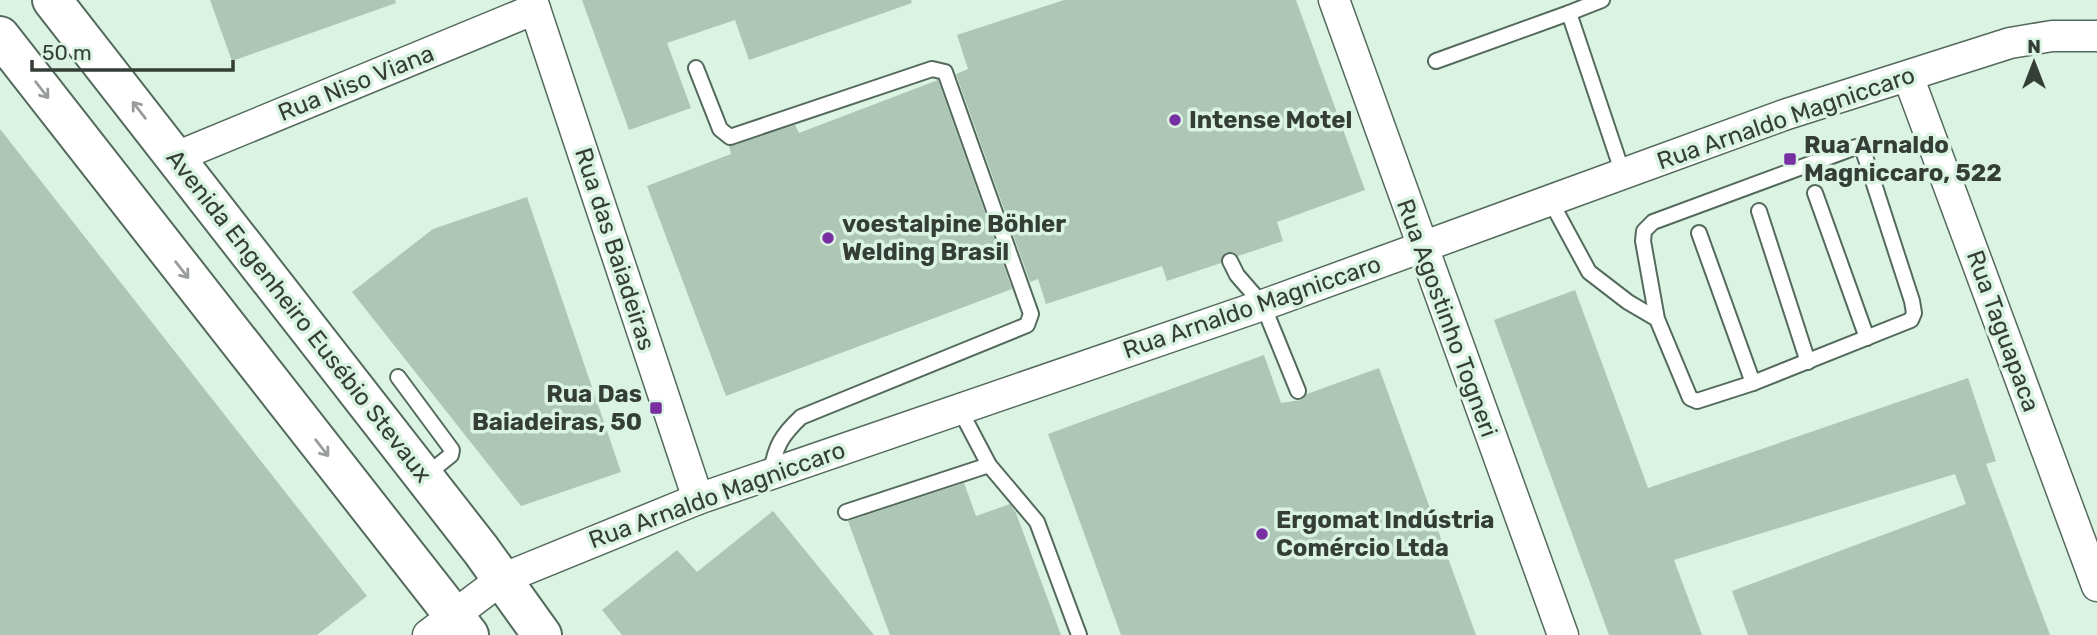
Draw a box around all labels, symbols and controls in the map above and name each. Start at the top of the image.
scale bar [32,28,233,72]
north arrow [1999,28,2069,98]
text: N [2027,35,2041,58]
street label: Rua Niso Viana [274,39,438,127]
text: 50 m [42,40,92,65]
street label: Rua Arnaldo Magniccaro [1653,61,1919,175]
one-way arrow [34,80,49,99]
one-way arrow [131,101,146,119]
place label: Intense Motel [1189,106,1352,134]
marker: Intense Motel [1167,112,1183,128]
place label: Rua Arnaldo Magniccaro, 522 [1804,131,2002,187]
street label: Avenida Engenheiro Eusébio Stevaux [160,144,438,488]
street label: Rua das Baiadeiras [569,144,661,354]
marker: Rua Arnaldo Magniccaro, 522 [1782,151,1798,167]
street label: Rua Agostinho Togneri [1391,195,1503,441]
place label: voestalpine Böhler Welding Brasil [842,210,1066,266]
marker: voestalpine Böhler Welding Brasil [820,230,836,246]
street label: Rua Taguapaca [1961,246,2045,416]
street label: Rua Arnaldo Magniccaro [1119,250,1385,364]
one-way arrow [174,260,189,278]
place label: Rua Das Baiadeiras, 50 [472,380,642,436]
marker: Rua Das Baiadeiras, 50 [648,400,664,416]
street label: Rua Arnaldo Magniccaro [585,436,849,554]
one-way arrow [315,439,330,457]
place label: Ergomat Indústria Comércio Ltda [1276,506,1494,562]
marker: Ergomat Indústria Comércio Ltda [1254,526,1270,542]

